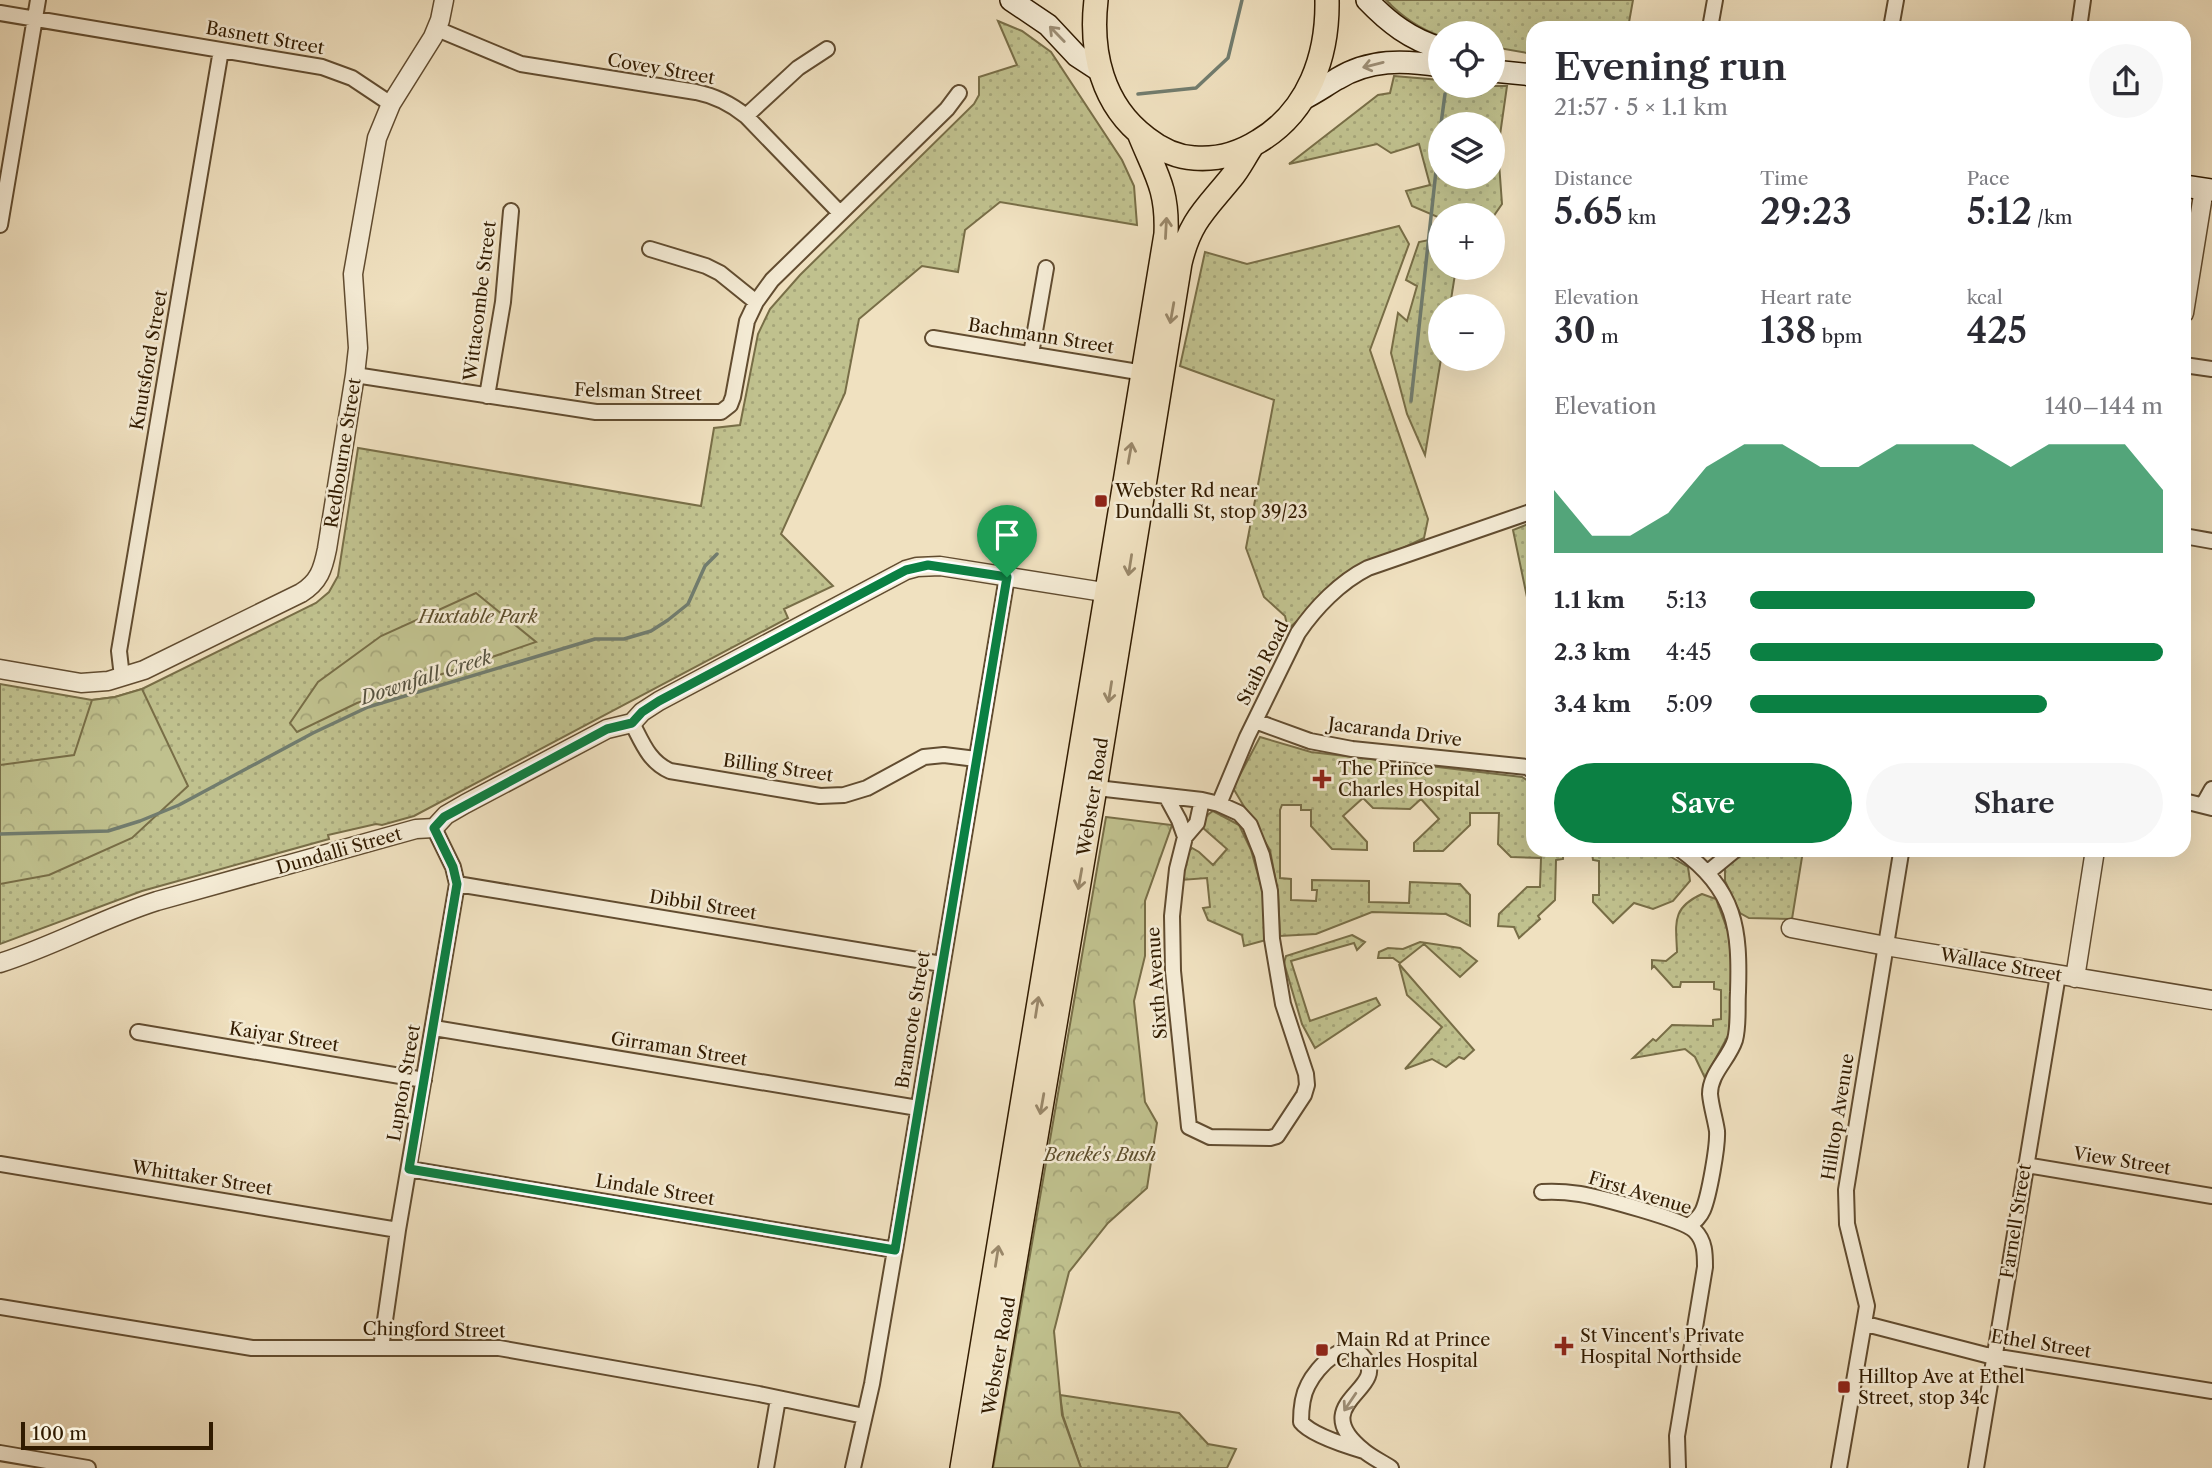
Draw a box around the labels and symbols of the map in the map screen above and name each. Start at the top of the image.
street label: Basnett Street [204,17,327,59]
one-way arrow [1048,25,1065,42]
street label: Covey Street [606,49,717,89]
one-way arrow [1362,59,1385,72]
one-way arrow [1160,217,1173,240]
street label: Wittacombe Street [459,219,501,383]
street label: Knutsford Street [126,288,172,432]
one-way arrow [1165,301,1178,324]
street label: Bachmann Street [966,314,1116,358]
street label: Redbourne Street [320,376,366,530]
street label: Felsman Street [574,379,703,405]
one-way arrow [1124,442,1137,465]
place label: Webster Rd near Dundalli St, stop 39/23 [1114,480,1308,523]
marker: Webster Rd near Dundalli St, stop 39/23 [1093,493,1109,509]
pin [977,505,1037,577]
one-way arrow [1123,553,1136,576]
park label: Huxtable Park [416,606,538,628]
street label: Staib Road [1232,617,1294,709]
water label: Downfall Creek [356,645,495,710]
one-way arrow [1103,680,1116,703]
street label: Jacaranda Drive [1324,713,1463,751]
street label: Webster Road [1073,736,1113,859]
street label: Billing Street [722,749,835,787]
place label: The Prince Charles Hospital [1338,758,1480,801]
marker: The Prince Charles Hospital [1312,769,1332,789]
street label: Dundalli Street [274,822,405,879]
one-way arrow [1073,868,1086,890]
street label: Dibbil Street [648,886,759,924]
street label: Sixth Avenue [1142,926,1172,1040]
street label: Wallace Street [1937,943,2064,987]
street label: Bramcote Street [891,949,935,1090]
one-way arrow [1031,996,1044,1019]
street label: Kaiyar Street [228,1017,341,1057]
street label: Lupton Street [383,1022,425,1143]
street label: Girraman Street [609,1027,749,1071]
street label: Hilltop Avenue [1817,1052,1859,1182]
one-way arrow [1034,1092,1048,1115]
street label: View Street [2071,1142,2173,1180]
park label: Beneke's Bush [1042,1144,1156,1166]
street label: Whittaker Street [129,1156,274,1200]
street label: Farnell Street [1996,1161,2036,1280]
street label: First Avenue [1586,1167,1694,1219]
street label: Lindale Street [594,1170,717,1210]
one-way arrow [991,1245,1004,1268]
street label: Webster Road [978,1295,1020,1418]
street label: Chingford Street [362,1318,506,1342]
place label: St Vincent's Private Hospital Northside [1580,1325,1744,1368]
street label: Ethel Street [1989,1325,2093,1363]
place label: Main Rd at Prince Charles Hospital [1336,1329,1490,1372]
marker: St Vincent's Private Hospital Northside [1554,1336,1574,1356]
marker: Main Rd at Prince Charles Hospital [1314,1342,1330,1358]
place label: Hilltop Ave at Ethel Street, stop 34c [1858,1366,2025,1409]
marker: Hilltop Ave at Ethel Street, stop 34c [1836,1379,1852,1395]
one-way arrow [1343,1392,1357,1411]
scale bar [21,1419,214,1451]

